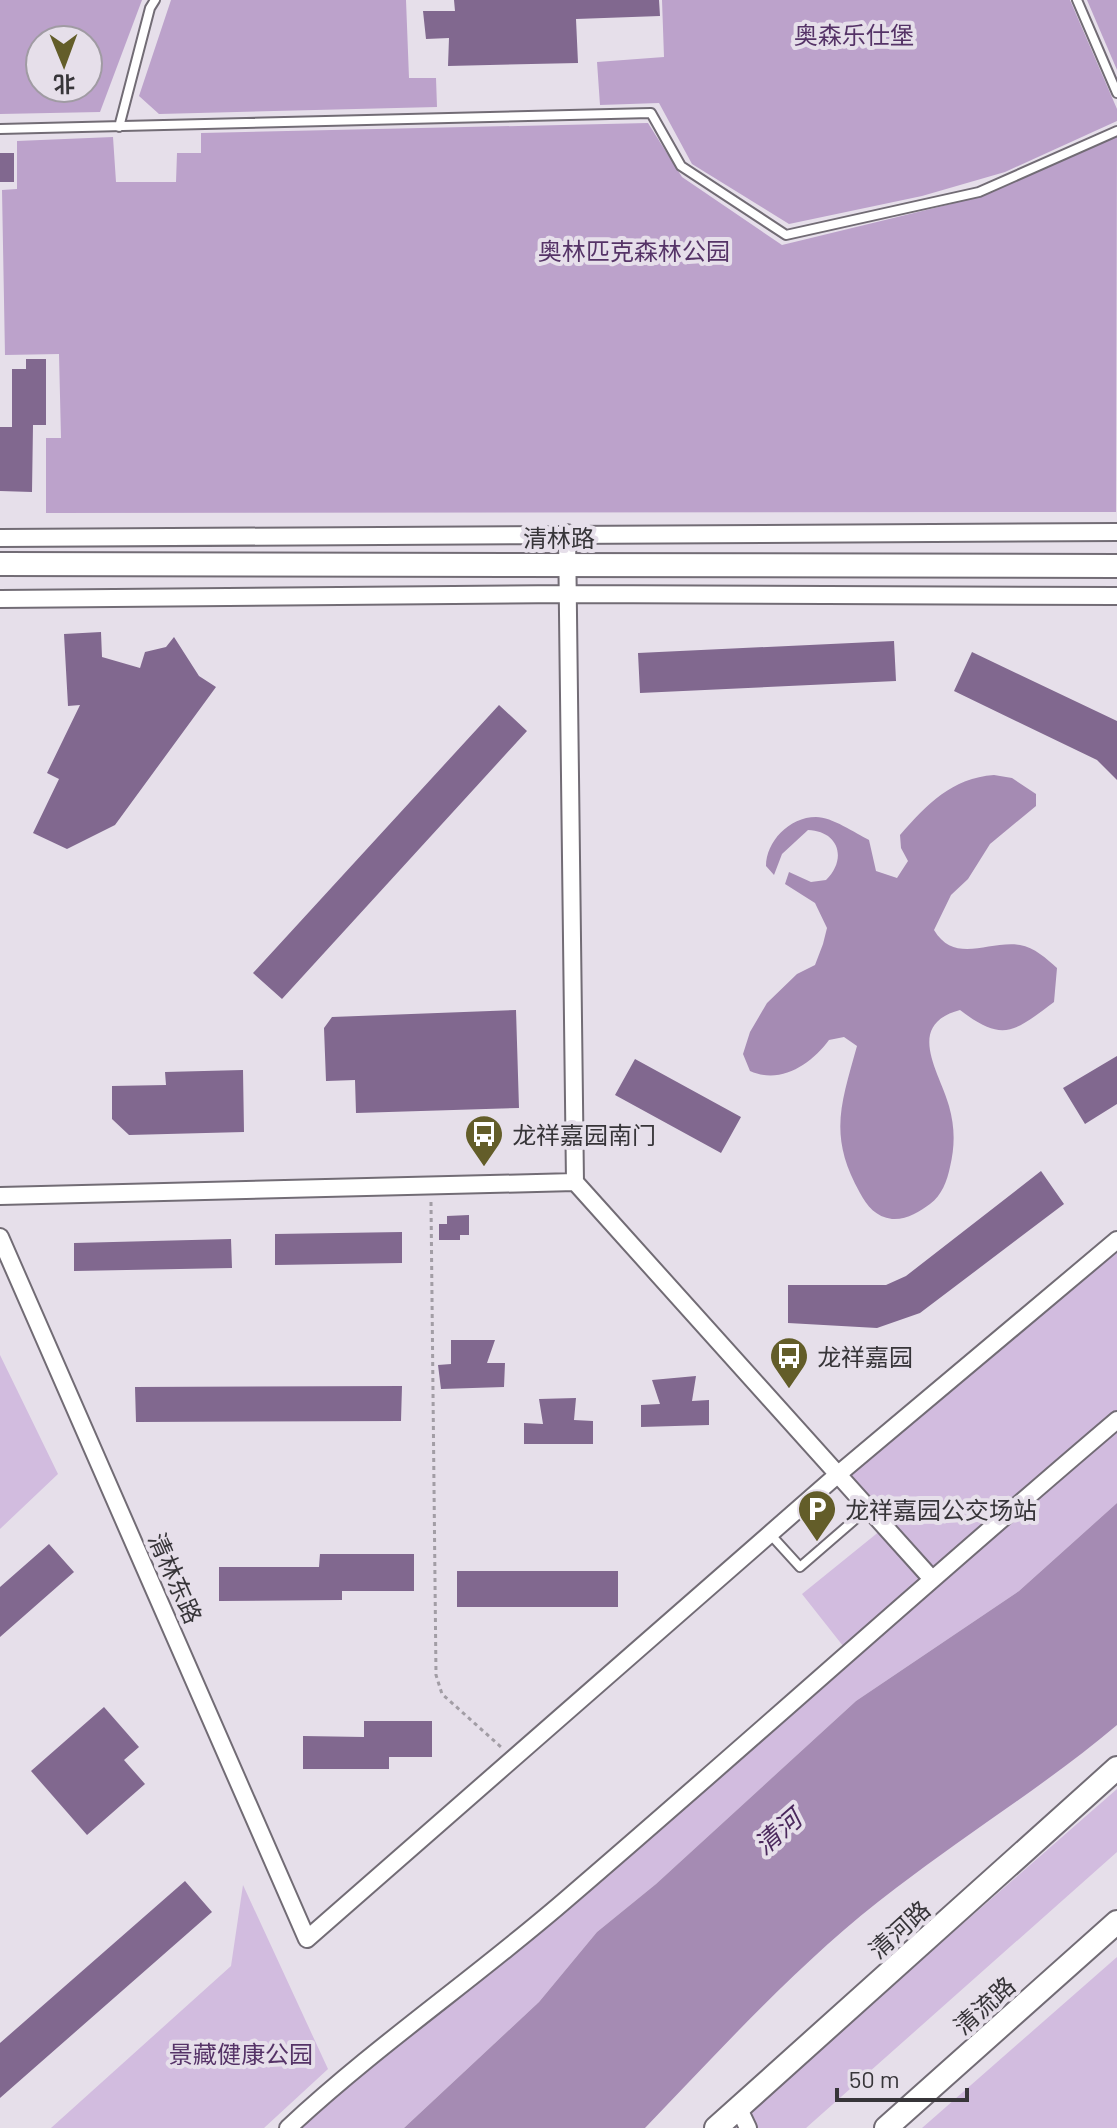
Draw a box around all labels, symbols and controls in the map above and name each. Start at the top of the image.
park label: 奥森乐仕堡 [794,20,914,49]
north arrow [24,24,104,104]
text: 北 [53,72,76,98]
park label: 奥林匹克森林公园 [538,236,730,265]
street label: 清林路 [523,523,595,552]
bus stop icon: 龙祥嘉园南门 [463,1113,505,1168]
place label: 龙祥嘉园南门 [512,1120,656,1149]
bus stop icon: 龙祥嘉园 [768,1335,810,1390]
place label: 龙祥嘉园 [817,1342,913,1371]
parking icon: 龙祥嘉园公交场站 [796,1488,838,1543]
place label: 龙祥嘉园公交场站 [845,1495,1037,1524]
street label: 清林东路 [143,1528,209,1628]
water label: 清河 [747,1799,811,1860]
street label: 清河路 [863,1894,935,1964]
street label: 清流路 [948,1970,1020,2040]
park label: 景藏健康公园 [169,2039,313,2068]
scale bar [837,2052,967,2102]
text: 50 m [849,2064,900,2093]

